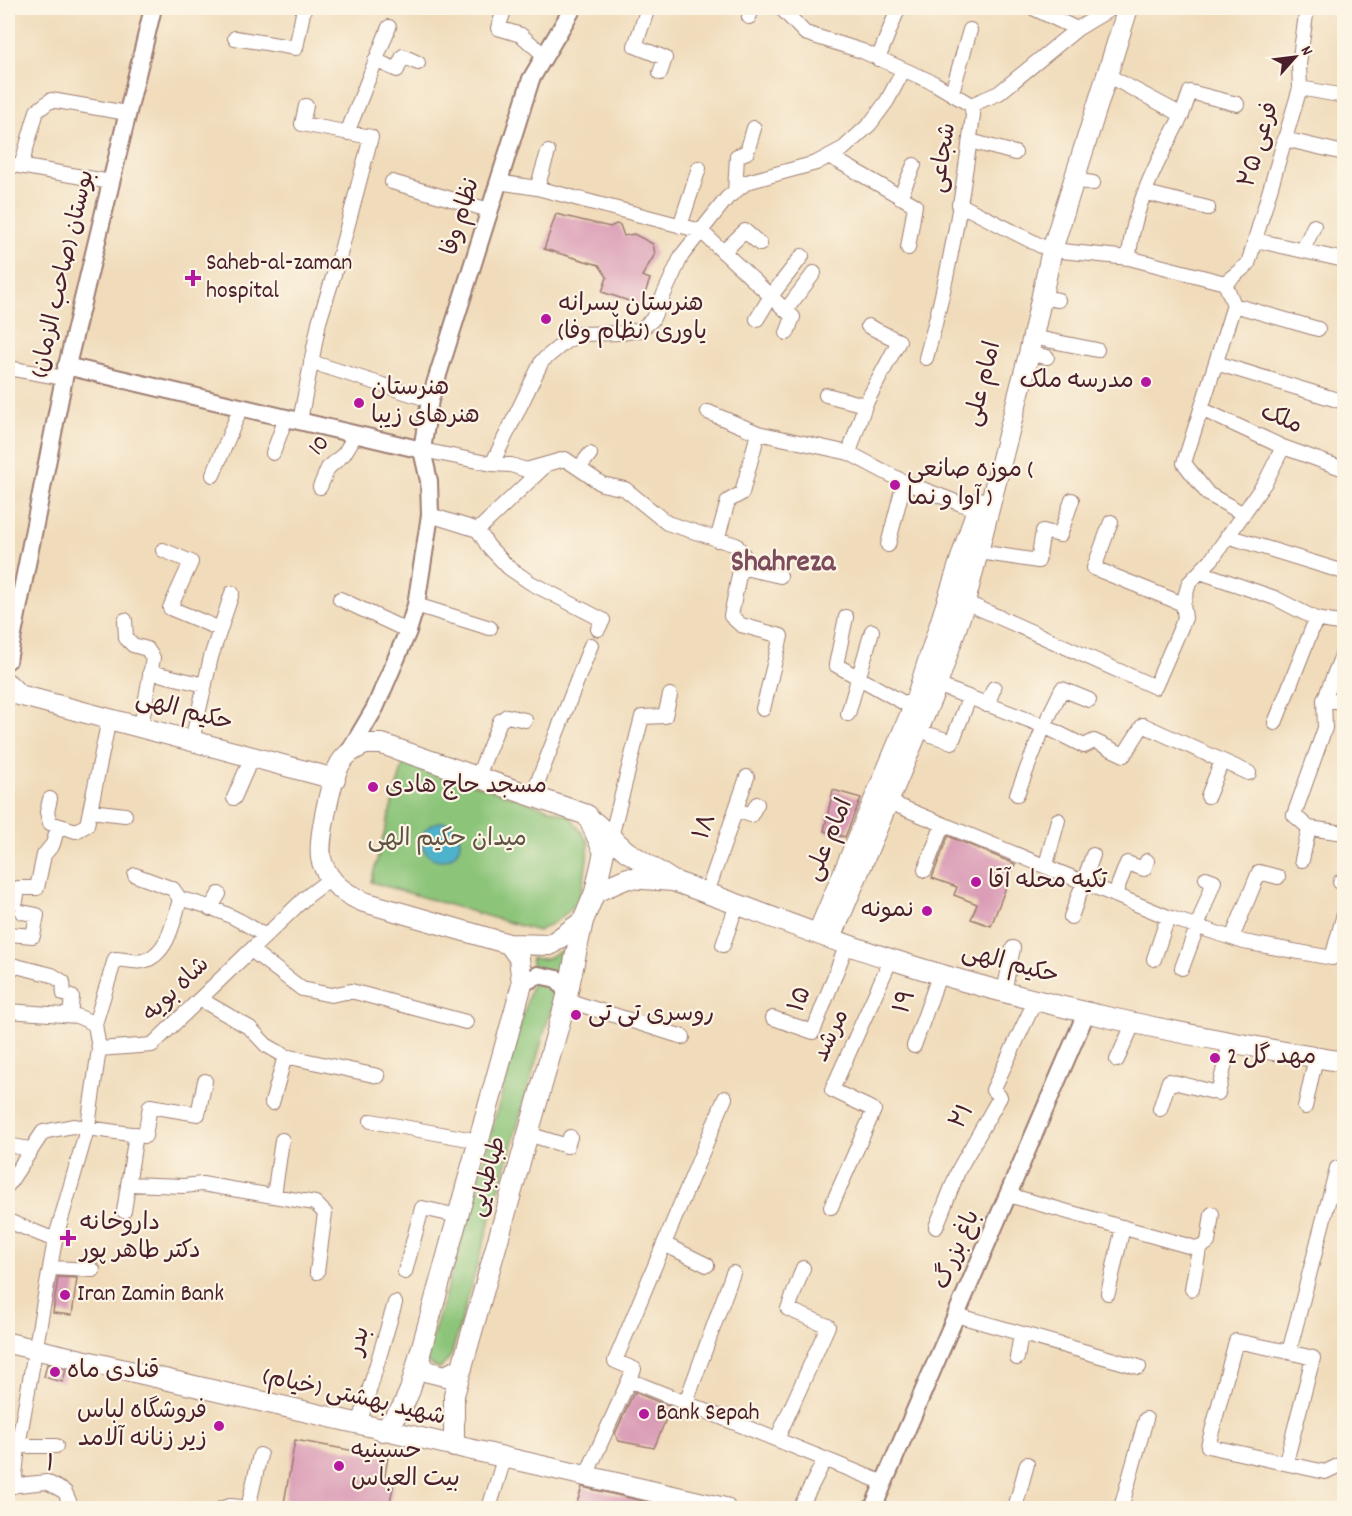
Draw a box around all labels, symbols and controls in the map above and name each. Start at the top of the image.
north arrow [1265,27,1325,87]
text: N [1294,42,1318,60]
street label: فرعی ۲۵ [1231,98,1289,192]
street label: شجاعی [922,121,966,195]
street label: بوستان (صاحب الزمان) [24,167,104,381]
street label: نظام وفا [434,174,490,260]
place label: Saheb-al-zaman hospital [206,247,352,309]
marker: Saheb-al-zaman hospital [184,269,202,287]
place label: هنرستان پسرانه یاوری (نظام وفا) [558,288,707,350]
marker: هنرستان پسرانه یاوری (نظام وفا) [539,312,553,326]
street label: امام علی [957,338,1011,430]
place label: مدرسه ملک [1019,365,1134,399]
place label: هنرستان هنرهای زیبا [371,372,480,434]
marker: مدرسه ملک [1139,375,1153,389]
marker: هنرستان هنرهای زیبا [352,396,366,410]
street label: ملک [1255,396,1307,444]
street label: 10 [301,428,339,464]
place label: موزه صانعی ( آوا و نما ) [907,454,1033,516]
marker: موزه صانعی ( آوا و نما ) [888,478,902,492]
district label: Shahreza [731,543,836,586]
street label: حکیم الهی [132,683,236,741]
place label: مسجد حاج هادی [385,770,547,804]
marker: مسجد حاج هادی [366,780,380,794]
street label: امام علی [797,793,863,887]
street label: ۱۸ [686,809,726,845]
park label: میدان حکیم الهی [367,823,527,857]
place label: تکیه محله آقا [988,865,1108,899]
marker: تکیه محله آقا [969,875,983,889]
place label: نمونه [861,894,915,928]
marker: نمونه [920,904,934,918]
street label: حکیم الهی [958,936,1062,994]
street label: شاه بویه [136,949,218,1031]
street label: ۱۵ [781,982,821,1018]
street label: ۱۹ [886,985,926,1019]
place label: روسری تی تی [588,998,714,1032]
street label: مرشد [805,1004,859,1068]
marker: روسری تی تی [569,1008,583,1022]
place label: مهد گل 2 [1227,1041,1316,1075]
marker: مهد گل 2 [1208,1051,1222,1065]
street label: ۲۱ [942,1098,984,1136]
street label: طباطبایی [461,1133,517,1221]
street label: باغ بزرگ [926,1205,990,1295]
place label: داروخانه دکتر طاهر پور [78,1207,201,1269]
marker: داروخانه دکتر طاهر پور [61,1231,75,1245]
place label: Iran Zamin Bank [77,1278,224,1312]
marker: Iran Zamin Bank [58,1288,72,1302]
street label: بدر [339,1323,380,1361]
place label: قنادی ماه [67,1355,159,1389]
street label: شهید بهشتی (خیام) [259,1360,449,1436]
marker: قنادی ماه [48,1365,62,1379]
place label: فروشگاه لباس زیر زنانه آلامد [77,1395,207,1457]
place label: Bank Sepah [656,1397,760,1431]
marker: Bank Sepah [637,1407,651,1421]
marker: فروشگاه لباس زیر زنانه آلامد [212,1419,226,1433]
place label: حسینیه بیت العباس [351,1435,460,1497]
street label: ۱ [43,1448,57,1482]
marker: حسینیه بیت العباس [332,1459,346,1473]

